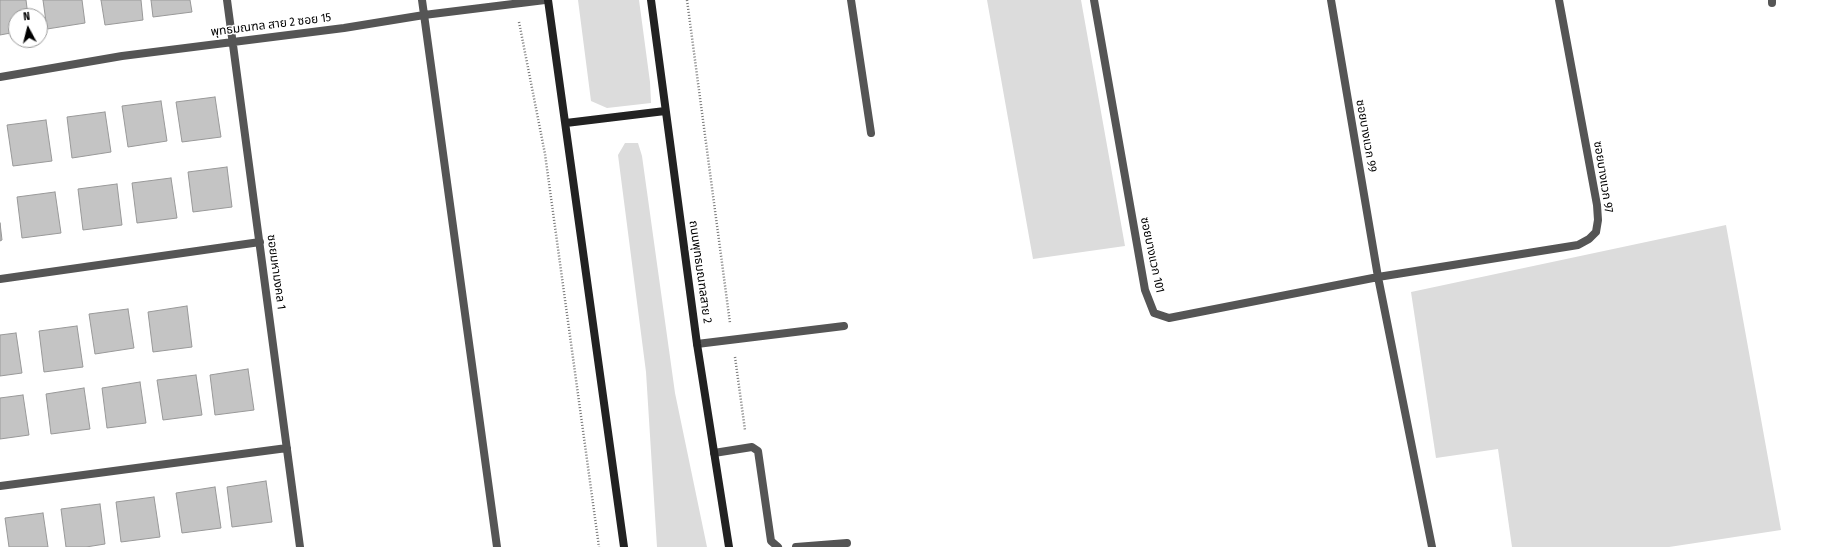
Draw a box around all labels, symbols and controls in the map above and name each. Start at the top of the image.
north arrow [8,8,48,48]
text: N [23,10,31,23]
street label: พุทธมณฑล สาย 2 ซอย 15 [210,10,332,40]
street label: ซอยบางแวก 99 [1353,99,1379,173]
street label: ซอยบางแวก 97 [1590,140,1616,214]
street label: ซอยบางแวก 101 [1137,216,1167,294]
street label: ถนนพุทธมณฑลสาย 2 [686,220,714,324]
street label: ซอยมหามงคล 1 [264,234,288,310]

